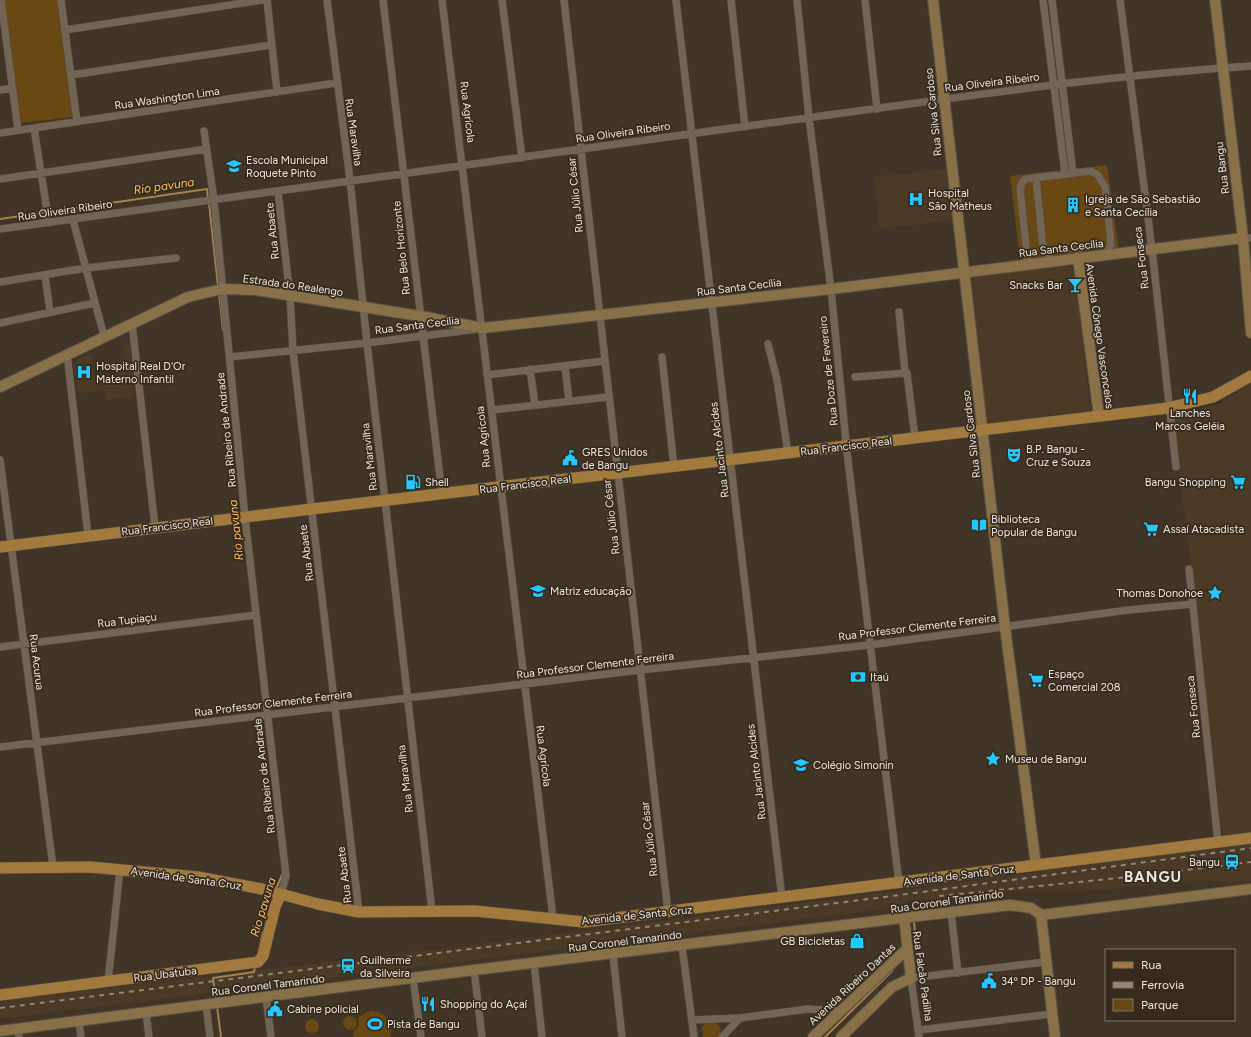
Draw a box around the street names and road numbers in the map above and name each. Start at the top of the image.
street label: Rua Silva Cardoso [922,67,945,157]
street label: Rua Oliveira Ribeiro [944,70,1040,95]
street label: Rua Agrícola [457,81,478,144]
street label: Rua Washington Lima [114,85,221,112]
street label: Rua Maravilha [342,98,365,167]
street label: Rua Oliveira Ribeiro [575,119,671,146]
street label: Rua Bangu [1213,141,1232,195]
street label: Rua Júlio César [565,156,586,233]
street label: Rua Oliveira Ribeiro [17,197,113,224]
street label: Rua Belo Horizonte [390,200,413,296]
street label: Rua Abaete [263,202,282,260]
street label: Rua Fonseca [1131,226,1152,290]
street label: Rua Santa Cecília [1018,237,1104,260]
street label: Avenida Cônego Vasconcelos [1083,263,1116,410]
street label: Estrada do Realengo [242,272,344,299]
street label: Rua Santa Cecília [696,276,782,299]
street label: Rua Santa Cecília [374,314,460,337]
street label: Rua Doze de Fevereiro [816,315,841,426]
street label: Rua Ribeiro de Andrade [214,372,239,488]
street label: Rua Silva Cardoso [960,389,983,479]
street label: Rua Jacinto Alcides [707,401,732,499]
street label: Rua Agrícola [474,406,493,468]
street label: Rua Maravilha [359,422,380,491]
street label: Rua Francisco Real [799,434,893,459]
street label: Rua Francisco Real [478,472,572,497]
street label: Rua Júlio César [600,478,623,555]
street label: Rua Francisco Real [120,514,214,539]
street label: Rua Abaete [297,524,316,582]
street label: Rua Tupiaçu [97,610,158,631]
street label: Rua Professor Clemente Ferreira [837,611,997,644]
street label: Rua Acurua [27,633,46,691]
street label: Rua Professor Clemente Ferreira [515,649,675,682]
street label: Rua Fonseca [1184,675,1203,739]
street label: Rua Professor Clemente Ferreira [193,687,353,720]
street label: Rua Ribeiro de Andrade [251,718,278,834]
street label: Rua Jacinto Alcides [744,723,769,821]
street label: Rua Agrícola [533,725,554,788]
street label: Rua Maravilha [395,744,416,813]
street label: Rua Júlio César [638,800,661,877]
street label: Rua Abaete [335,846,354,904]
street label: Avenida de Santa Cruz [903,862,1015,889]
street label: Avenida de Santa Cruz [130,864,242,893]
street label: Rua Coronel Tamarindo [890,887,1005,916]
street label: Avenida de Santa Cruz [581,903,693,928]
street label: Rua Coronel Tamarindo [568,928,683,955]
street label: Rua Falcão Padilha [910,930,935,1022]
street label: Avenida Ribeiro Dantas [806,941,898,1028]
street label: Rua Ubatuba [133,964,197,985]
street label: Rua Coronel Tamarindo [211,972,326,999]

